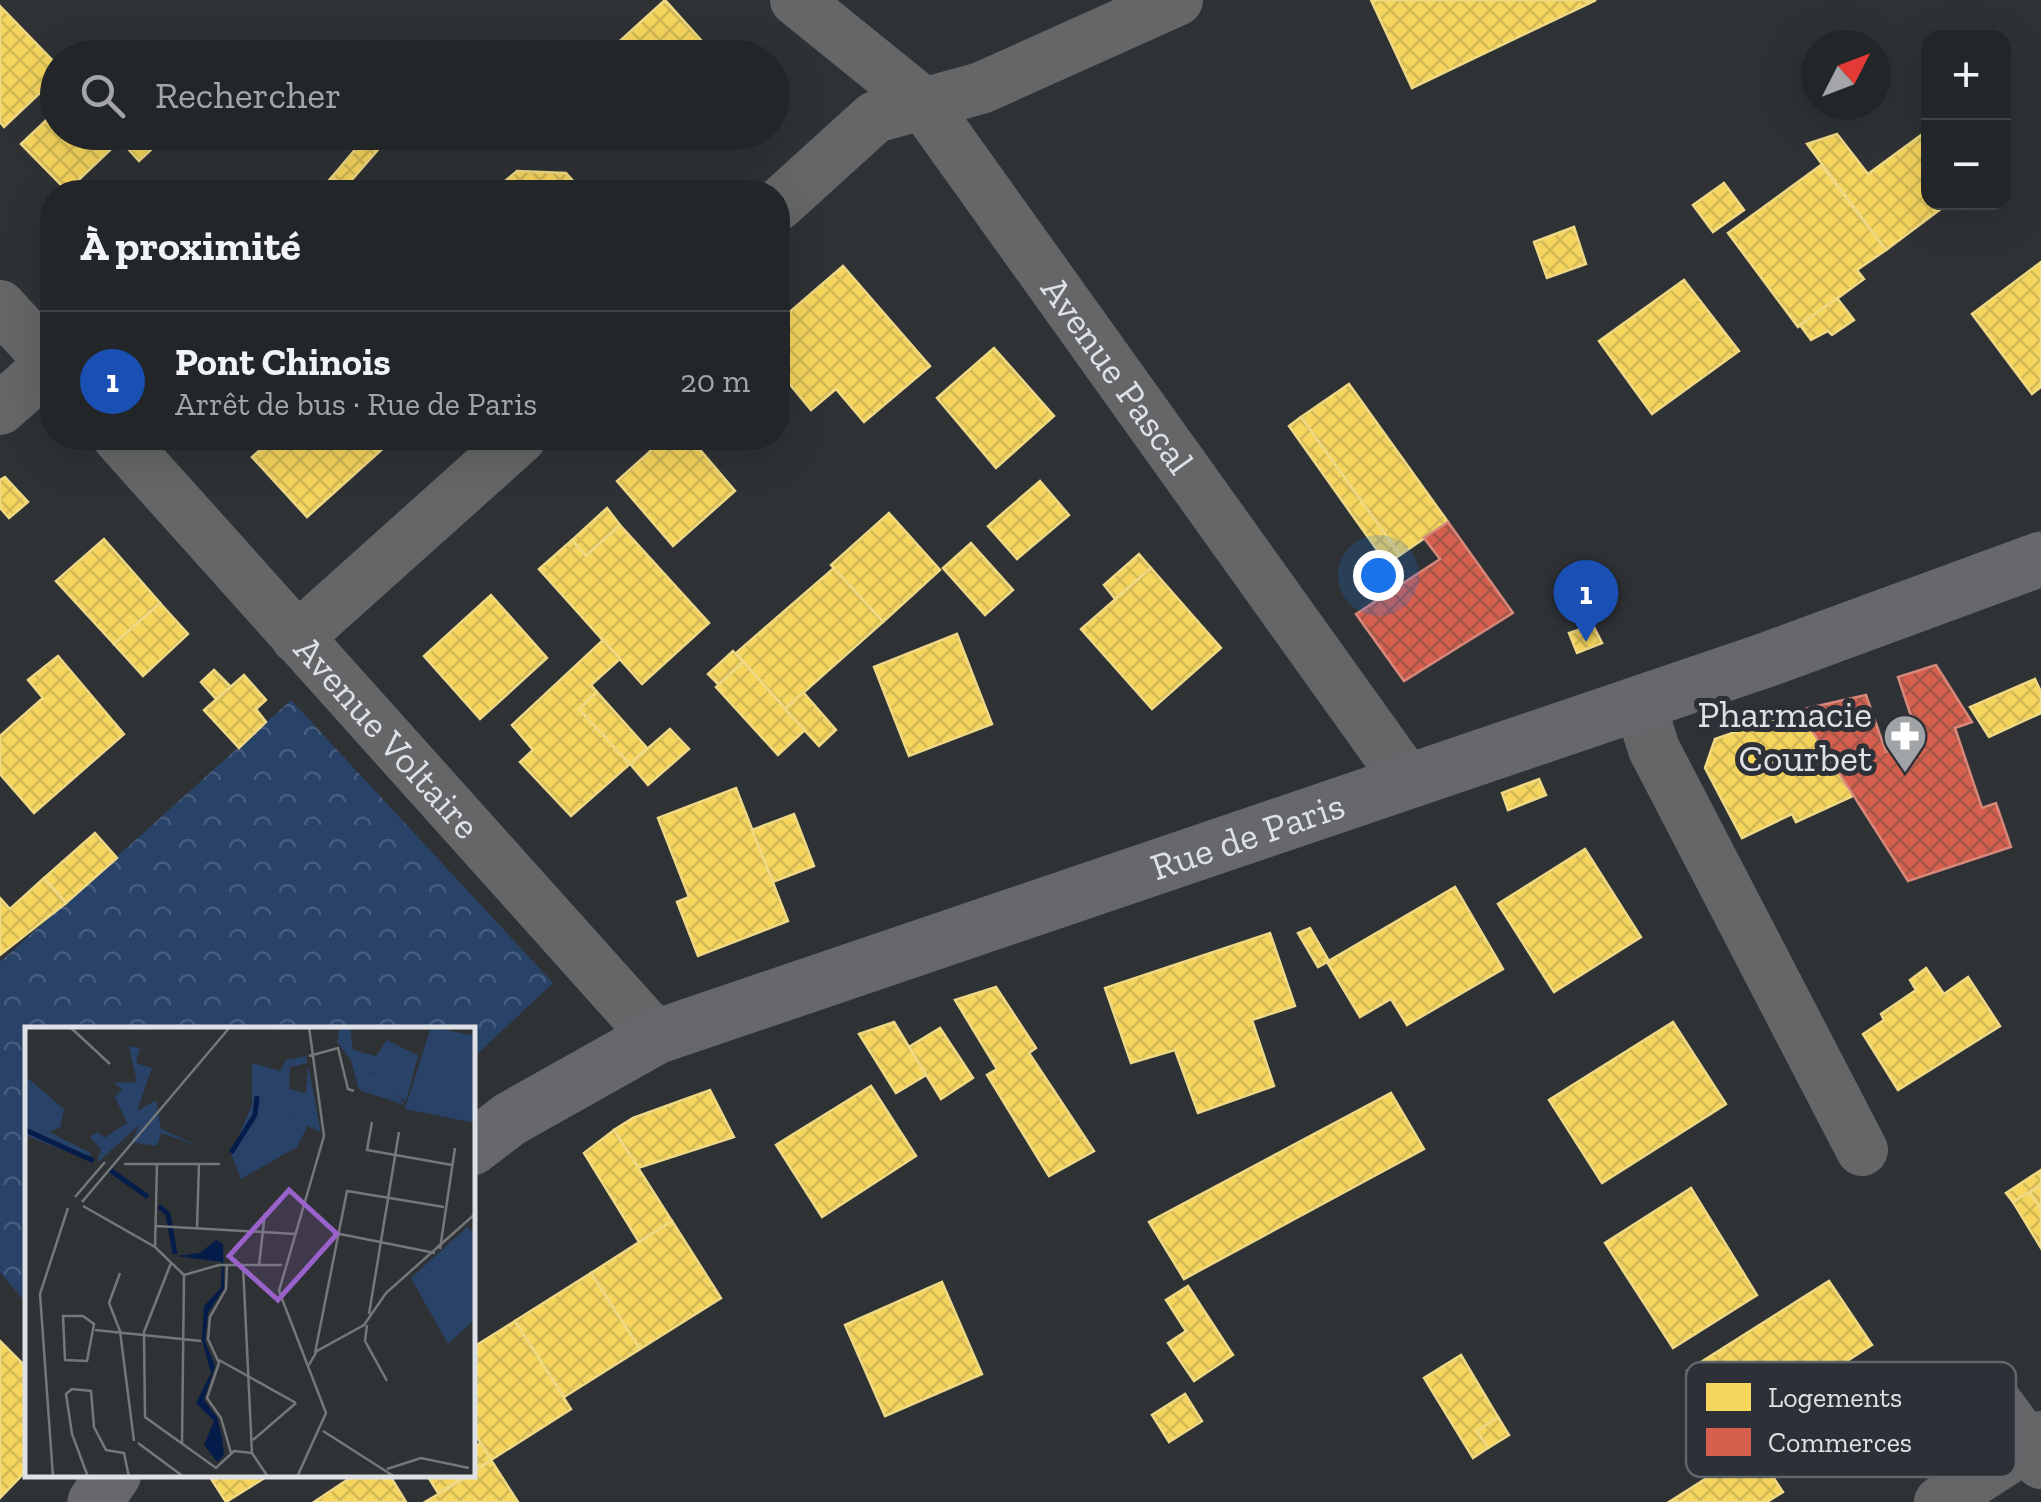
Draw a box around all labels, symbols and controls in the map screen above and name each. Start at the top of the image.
north arrow [1801,30,1891,120]
map controls [1921,30,2011,210]
button: + [1921,30,2011,120]
search box [40,40,790,150]
icon: search [75,68,130,123]
text: Rechercher [155,72,341,118]
button: − [1921,120,2011,210]
text: À proximité [80,220,301,271]
street label: Avenue Pascal [1031,268,1204,483]
text: Pont Chinois [175,339,391,385]
text: 1 [106,362,119,400]
text: 20 m [680,362,750,400]
text: Arrêt de bus · Rue de Paris [175,385,537,423]
your location [1353,550,1404,601]
pin: 1 [1554,560,1618,642]
street label: Avenue Voltaire [285,626,490,848]
place label: Pharmacie Courbet [1697,691,1872,781]
pharmacy icon: Pharmacie Courbet [1882,713,1928,774]
street label: Rue de Paris [1145,782,1351,890]
inset map [25,1027,475,1477]
legend [1686,1362,2016,1477]
text: Logements [1768,1381,1902,1414]
text: Commerces [1768,1426,1912,1459]

